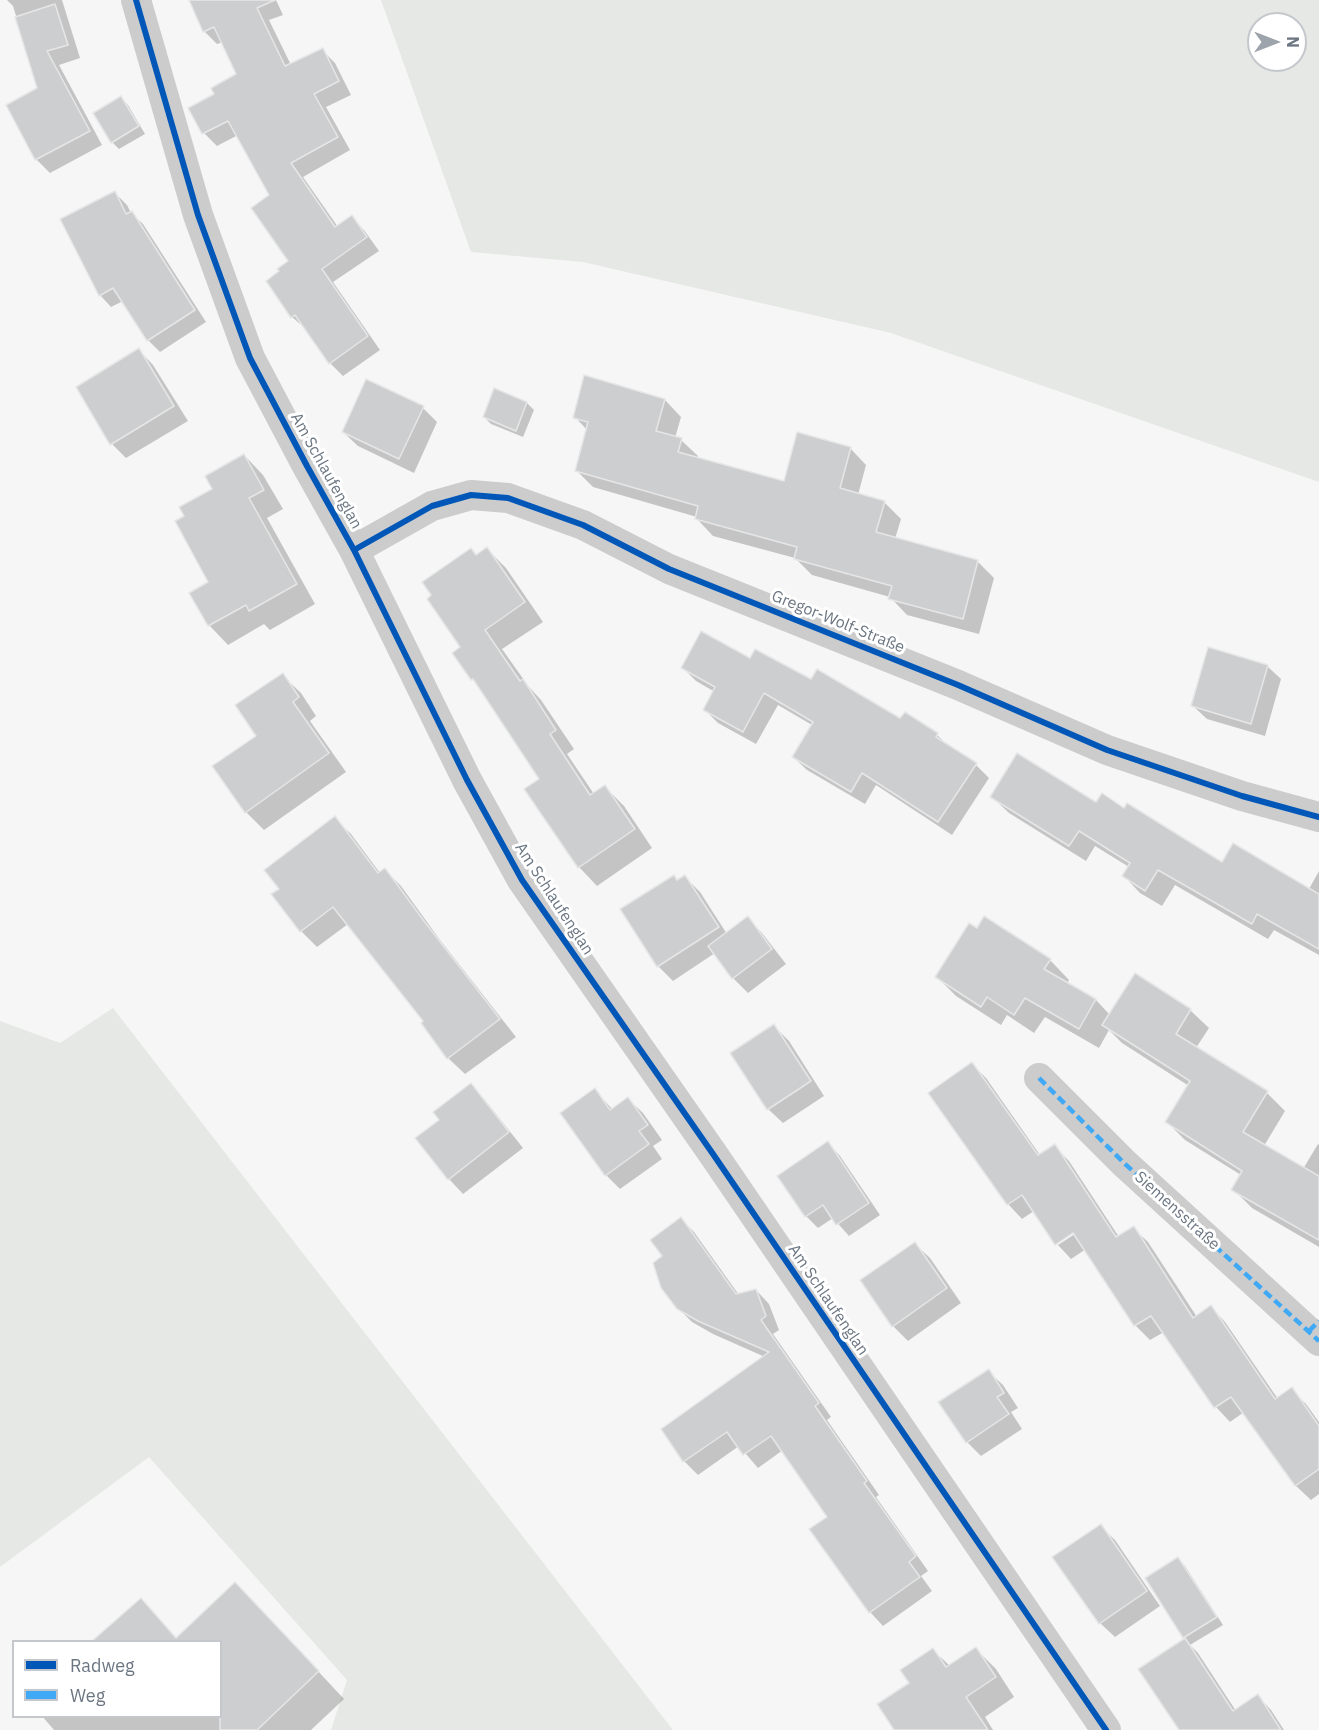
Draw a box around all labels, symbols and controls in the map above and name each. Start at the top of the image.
north arrow [1247,12,1307,72]
text: N [1283,36,1303,48]
street label: Am Schlaufenglan [286,410,366,532]
street label: Gregor-Wolf-Straße [769,587,907,657]
street label: Am Schlaufenglan [511,839,597,959]
street label: Siemensstraße [1130,1168,1224,1254]
street label: Am Schlaufenglan [784,1241,872,1359]
legend [12,1640,222,1718]
text: Radweg [70,1654,135,1677]
text: Weg [70,1684,105,1707]

